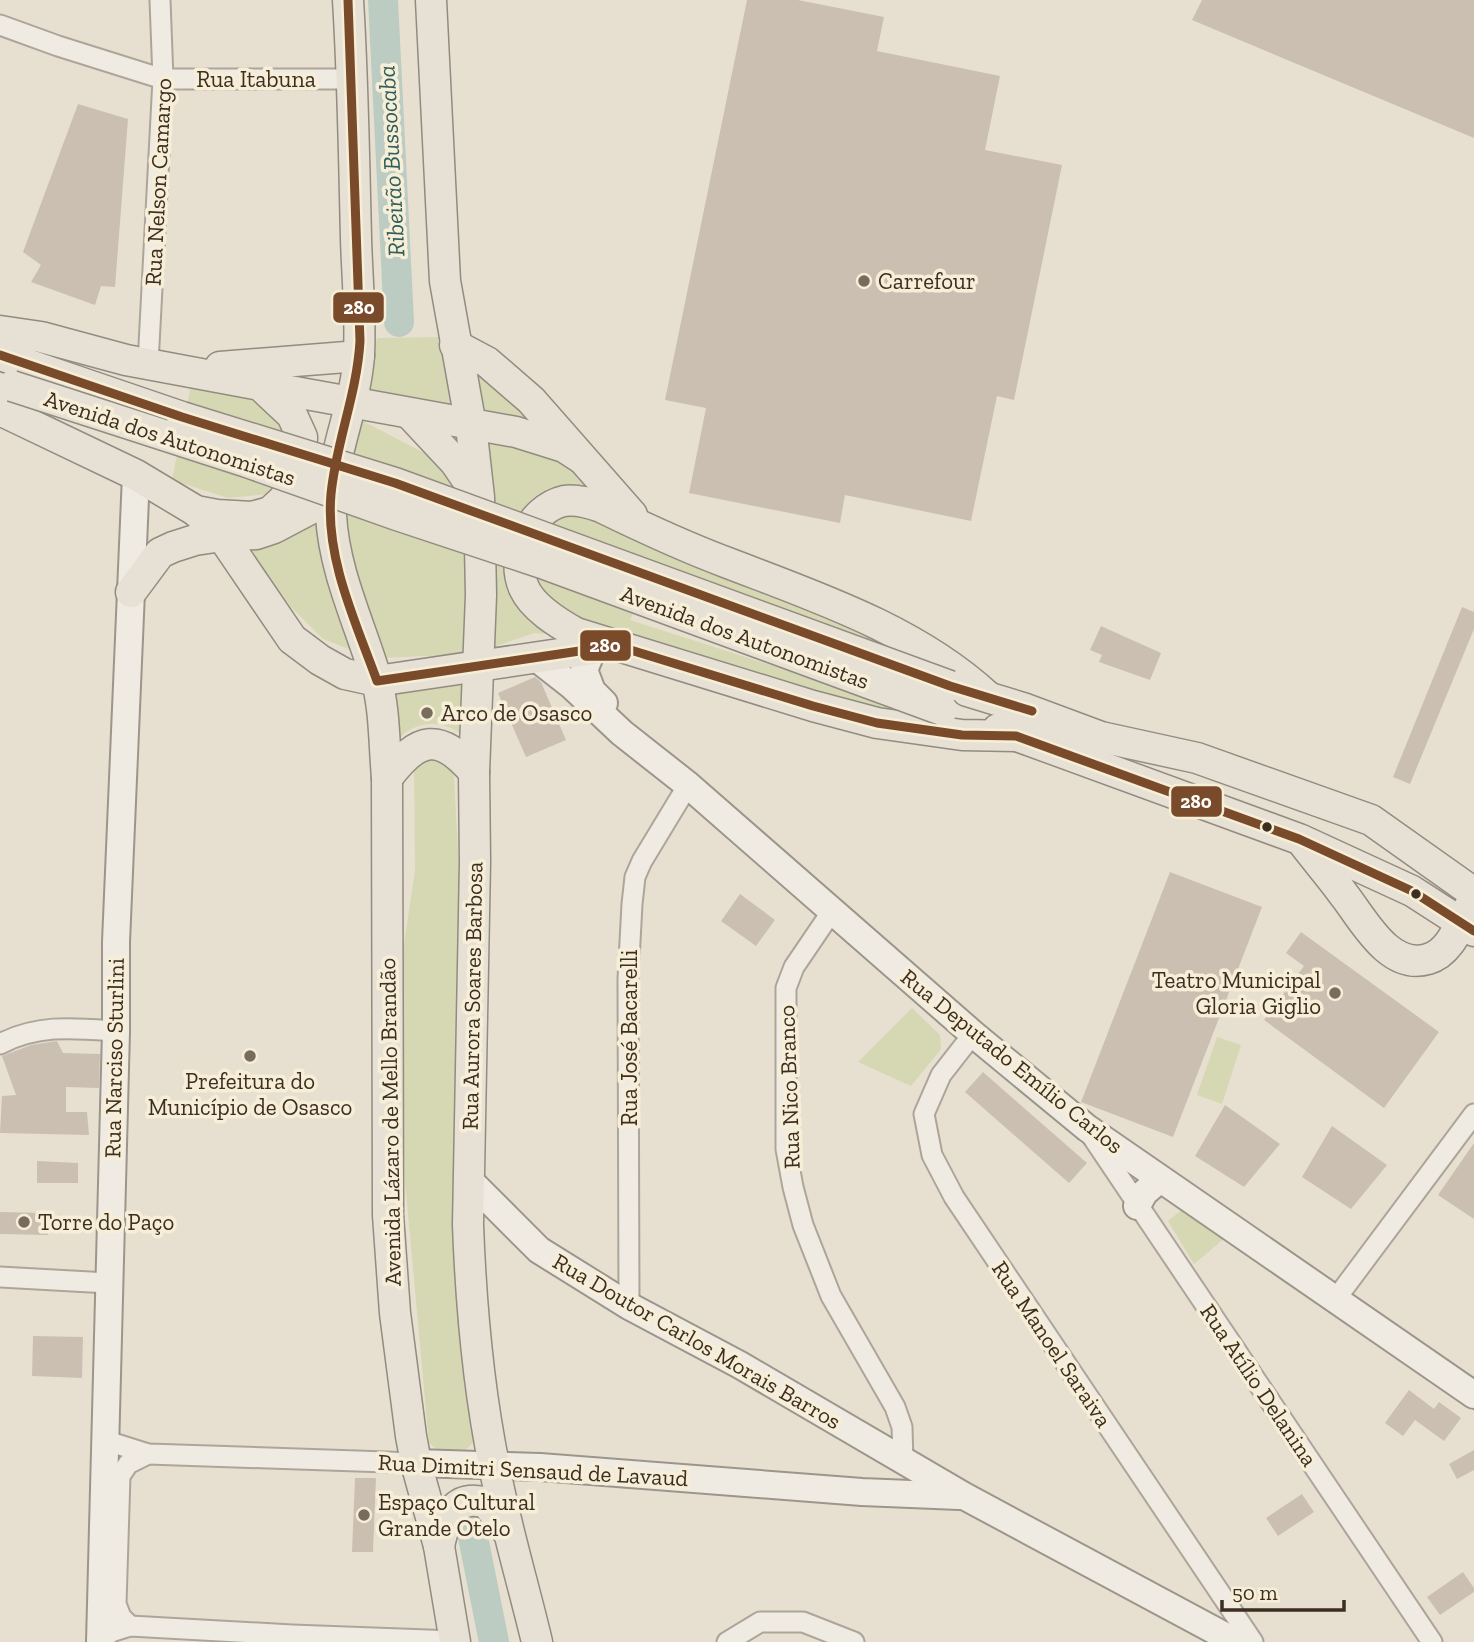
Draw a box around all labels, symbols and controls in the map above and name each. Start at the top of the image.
street label: Rua Itabuna [196,65,316,93]
water label: Ribeirão Bussocaba [372,65,410,257]
street label: Rua Nelson Camargo [139,77,177,287]
place label: Carrefour [878,267,976,295]
marker: Carrefour [856,273,872,289]
line badge: 280 [332,291,385,324]
text: 280 [343,296,375,319]
street label: Avenida dos Autonomistas [41,384,299,492]
street label: Avenida dos Autonomistas [617,579,873,695]
line badge: 280 [579,629,632,662]
text: 280 [589,634,621,657]
place label: Arco de Osasco [441,699,592,727]
marker: Arco de Osasco [419,705,435,721]
line badge: 280 [1170,785,1223,818]
text: 280 [1180,790,1212,813]
unlabelled marker [1260,820,1274,834]
street label: Rua Aurora Soares Barbosa [456,862,488,1130]
unlabelled marker [1409,887,1423,901]
street label: Rua José Bacarelli [615,950,643,1126]
street label: Rua Narciso Sturlini [98,958,130,1158]
street label: Avenida Lázaro de Mello Brandão [373,958,407,1286]
street label: Rua Deputado Emílio Carlos [895,963,1129,1159]
place label: Teatro Municipal Gloria Giglio [1152,966,1321,1020]
marker: Teatro Municipal Gloria Giglio [1327,985,1343,1001]
street label: Rua Nico Branco [772,1004,806,1170]
marker: Prefeitura do Município de Osasco [242,1048,258,1064]
place label: Prefeitura do Município de Osasco [148,1067,352,1121]
place label: Torre do Paço [38,1208,174,1236]
marker: Torre do Paço [16,1214,32,1230]
street label: Rua Doutor Carlos Morais Barros [548,1247,846,1435]
street label: Rua Manoel Saraiva [986,1255,1118,1433]
street label: Rua Atílio Delanina [1194,1298,1324,1472]
street label: Rua Dimitri Sensaud de Lavaud [377,1448,689,1492]
place label: Espaço Cultural Grande Otelo [378,1488,535,1542]
marker: Espaço Cultural Grande Otelo [356,1507,372,1523]
scale bar [1222,1568,1344,1612]
text: 50 m [1232,1580,1278,1605]

